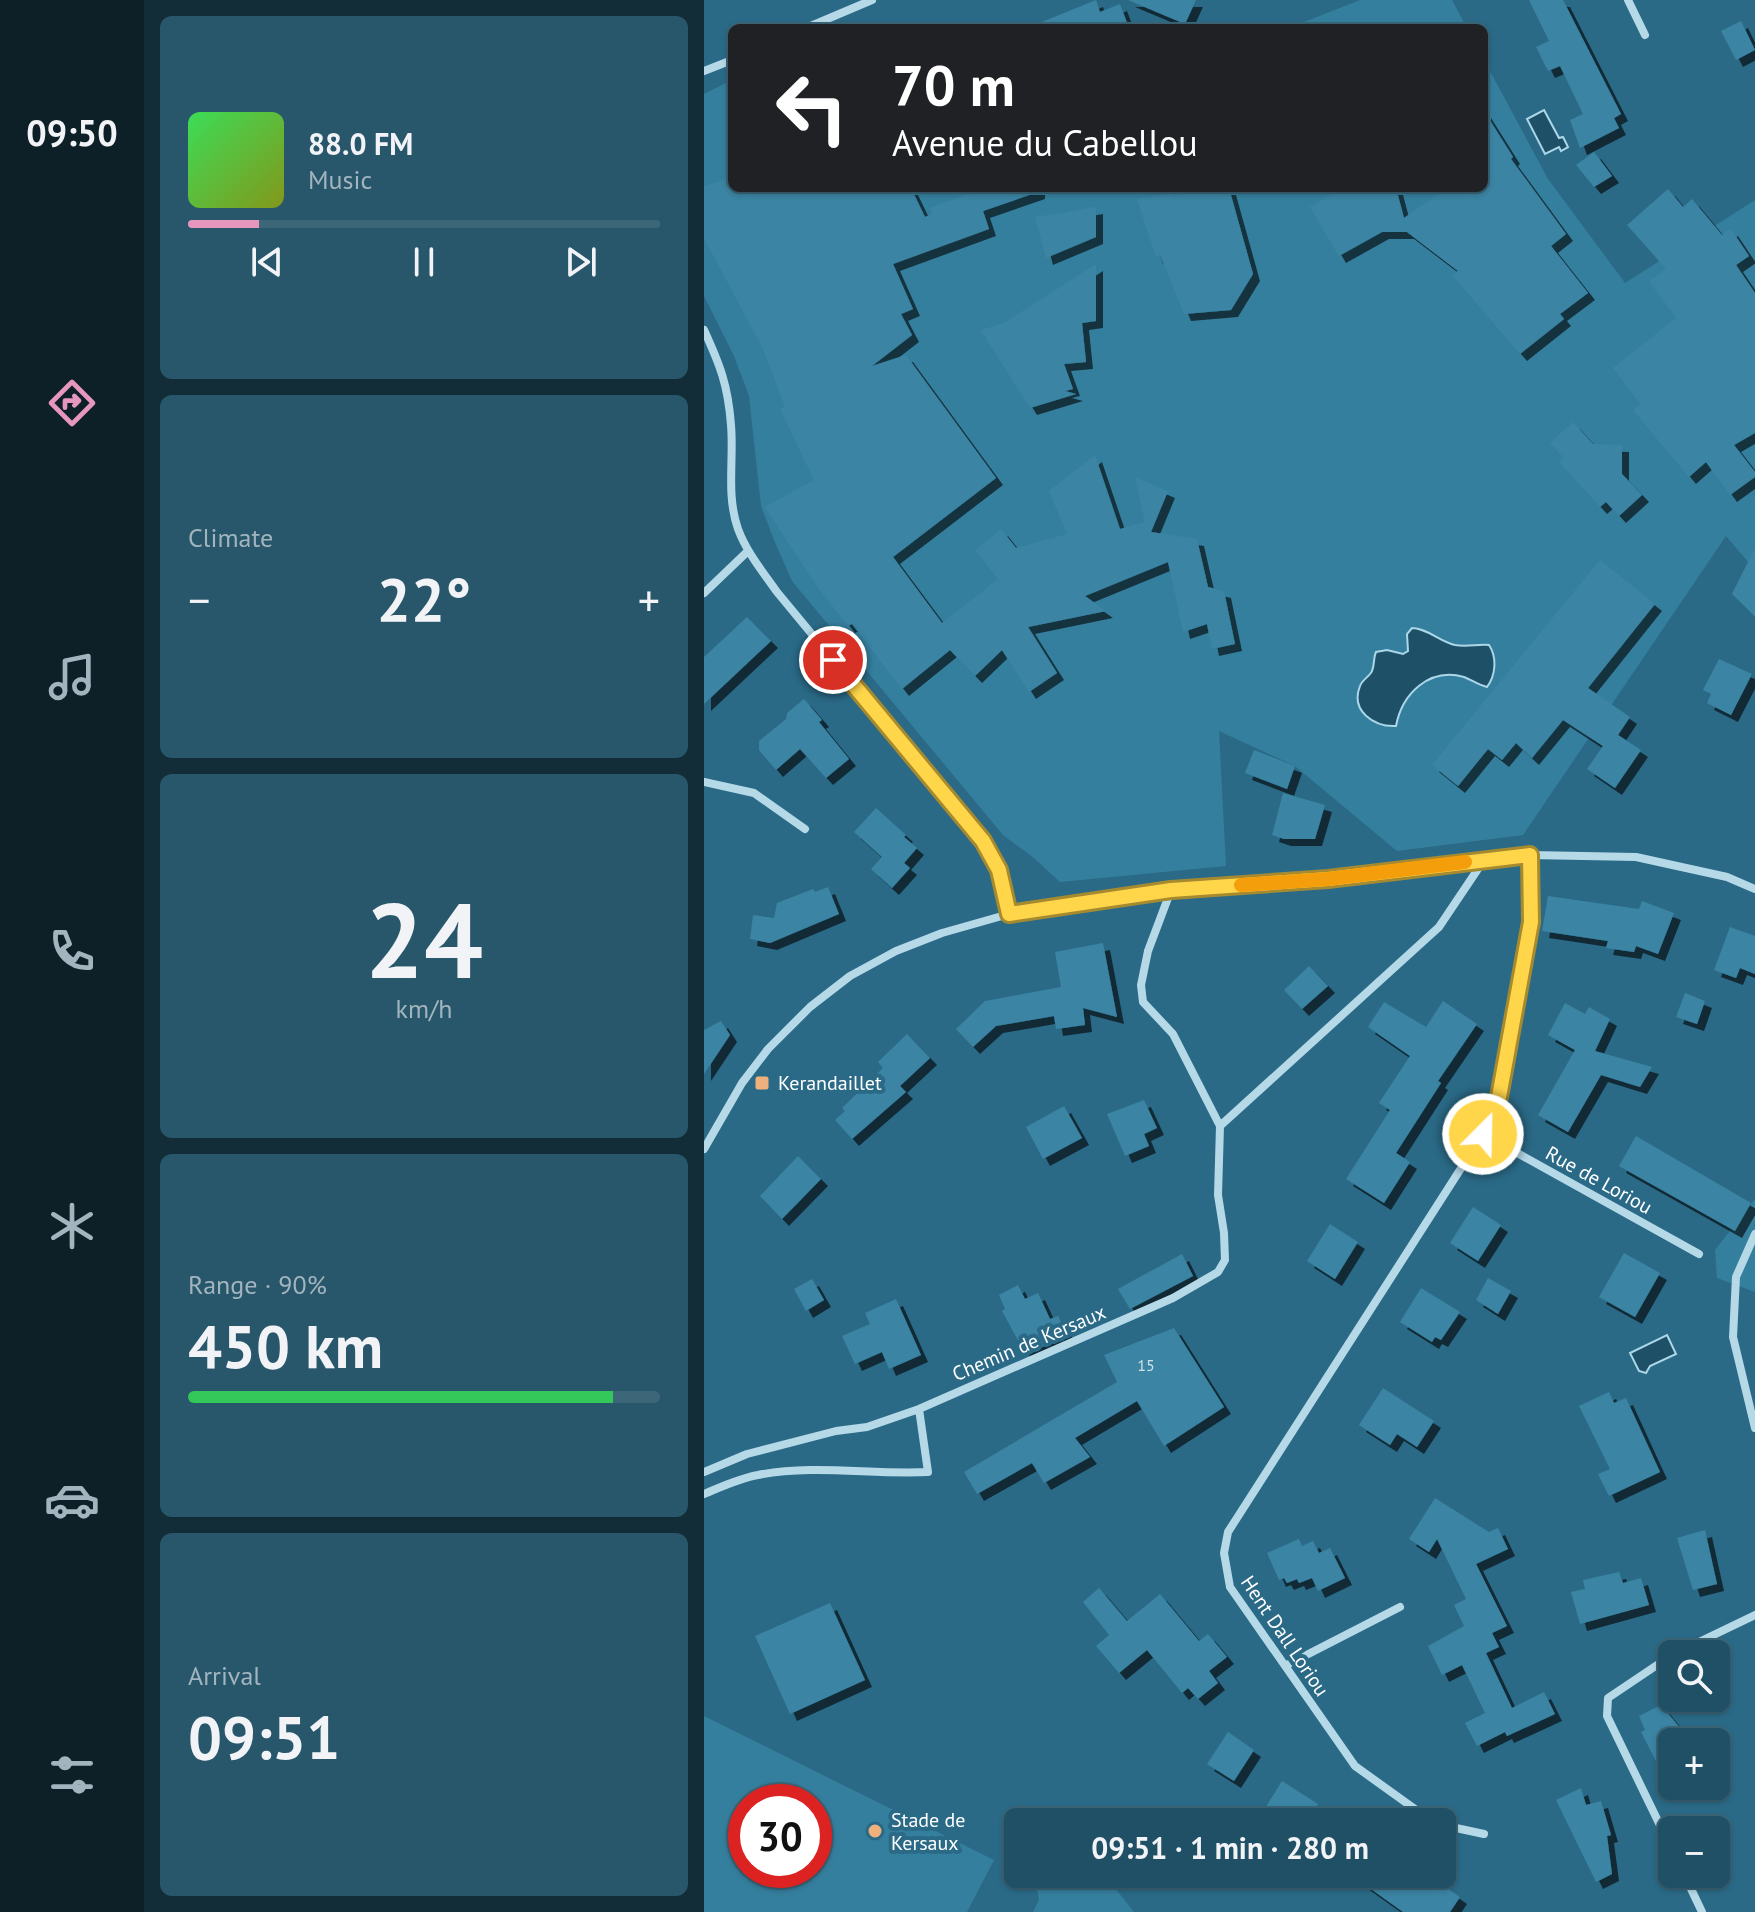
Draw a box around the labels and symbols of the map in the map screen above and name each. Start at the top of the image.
pin [799,626,867,694]
place label: Kerandaillet [778,1070,882,1096]
marker: Kerandaillet [753,1074,771,1092]
position arrow [1441,1092,1525,1176]
street label: Rue de Loriou [1541,1140,1657,1220]
street label: Chemin de Kersaux [948,1299,1110,1387]
house number: 15 [1137,1355,1155,1375]
street label: Hent Dall Loriou [1235,1571,1335,1701]
speed limit sign: 30 [728,1784,832,1888]
place label: Stade de Kersaux [891,1807,966,1856]
marker: Stade de Kersaux [866,1822,884,1840]

